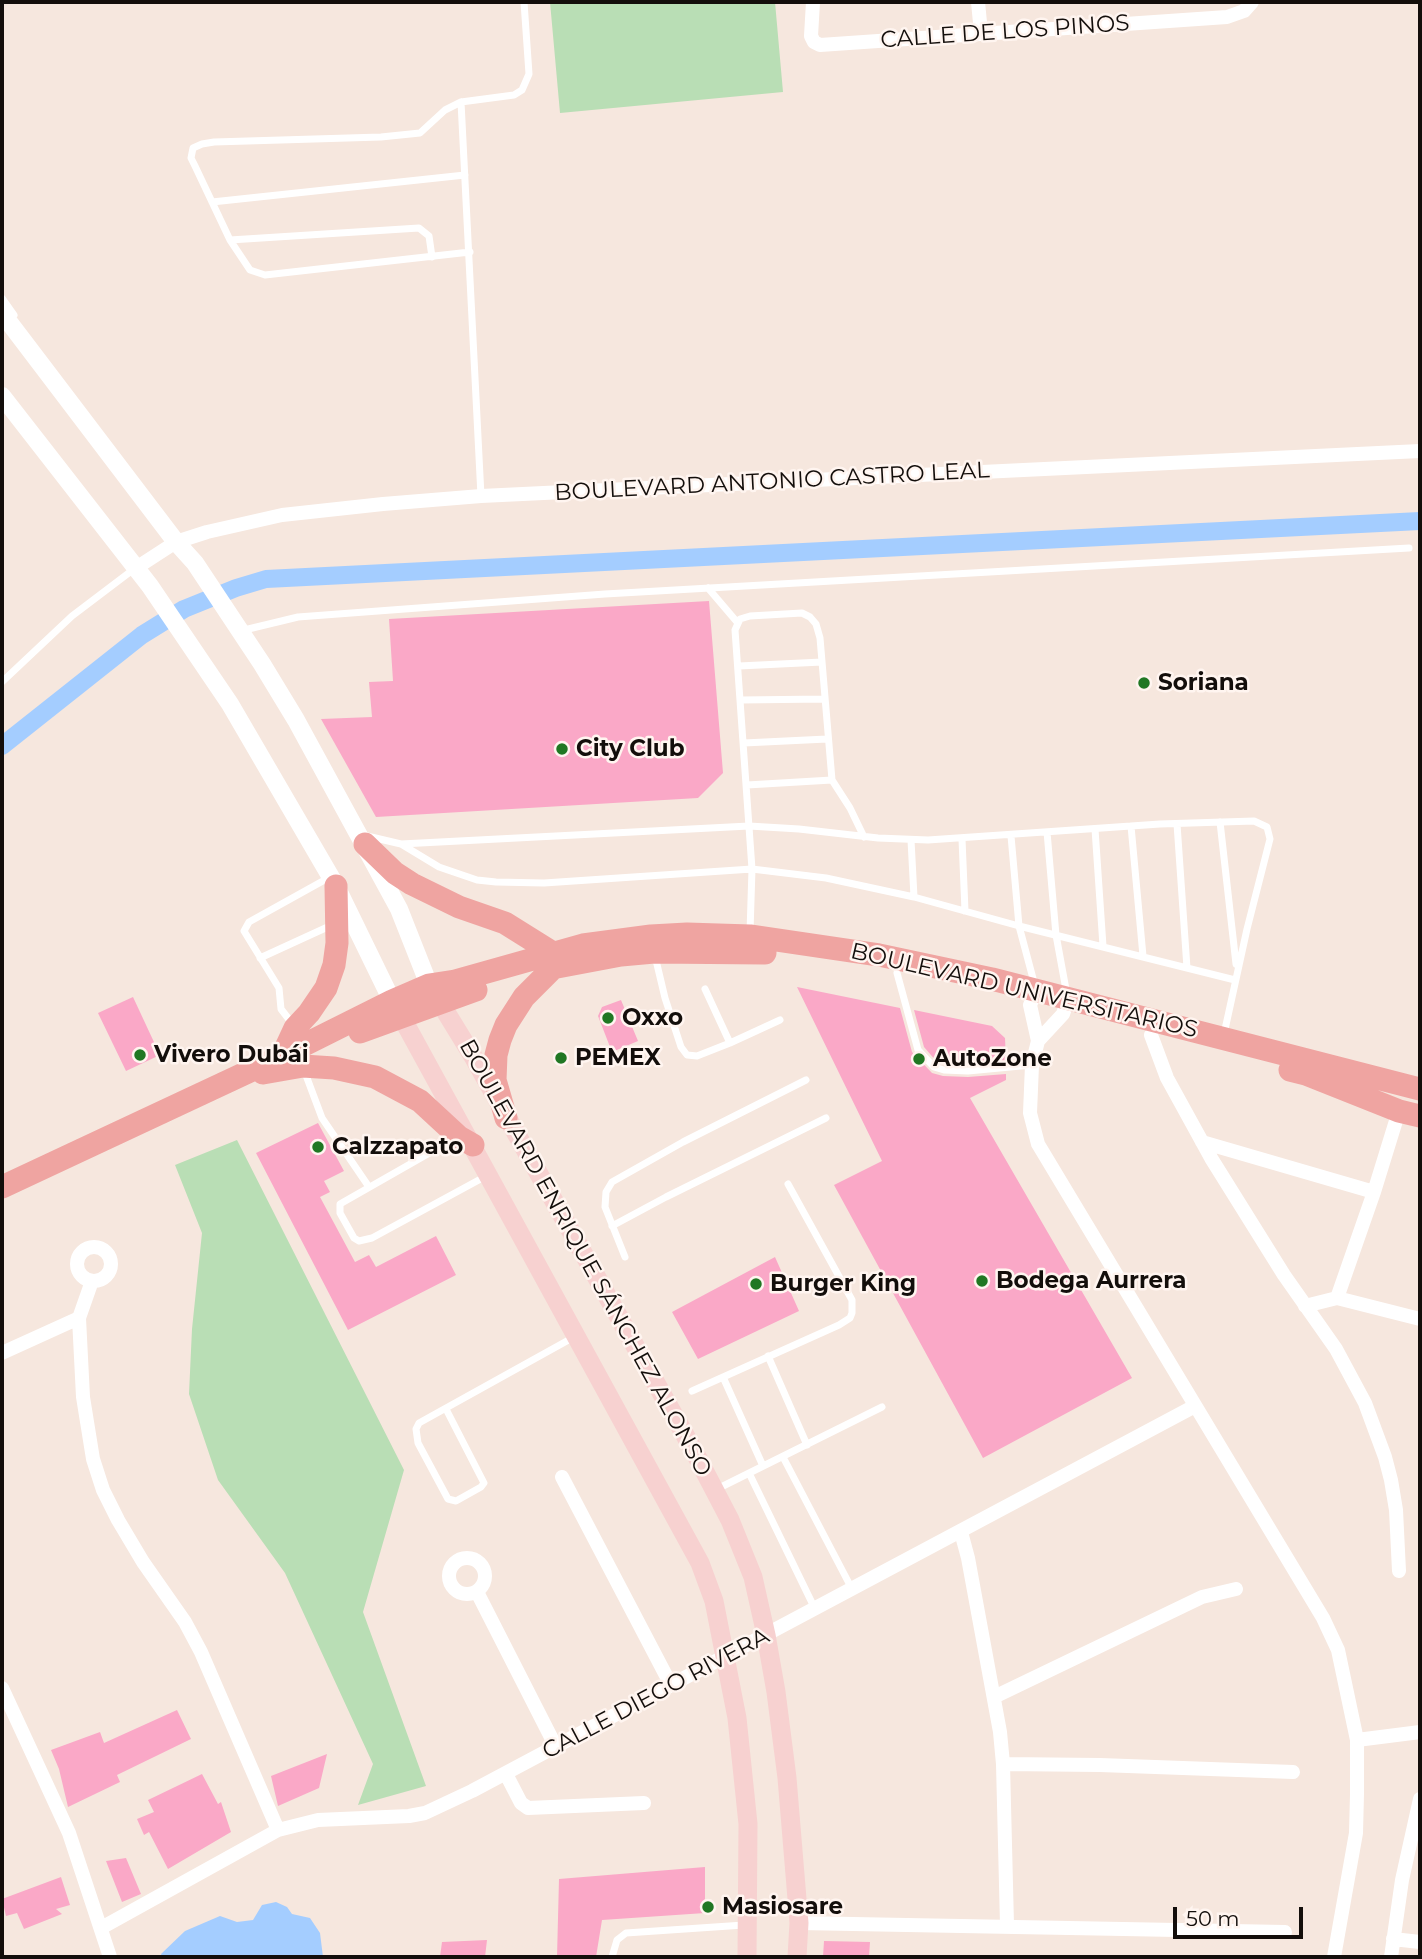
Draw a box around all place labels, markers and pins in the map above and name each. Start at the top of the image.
place label: Soriana [1158,669,1249,697]
marker: Soriana [1136,675,1152,691]
place label: City Club [576,735,685,763]
marker: City Club [554,741,570,757]
place label: Oxxo [622,1004,683,1032]
marker: Oxxo [600,1010,616,1026]
place label: Vivero Dubái [154,1041,309,1069]
place label: PEMEX [575,1044,661,1072]
place label: AutoZone [933,1045,1052,1073]
marker: Vivero Dubái [132,1047,148,1063]
marker: PEMEX [553,1050,569,1066]
marker: AutoZone [911,1051,927,1067]
place label: Calzzapato [332,1133,463,1161]
marker: Calzzapato [310,1139,326,1155]
place label: Bodega Aurrera [996,1267,1186,1295]
place label: Burger King [770,1270,916,1298]
marker: Bodega Aurrera [974,1273,990,1289]
marker: Burger King [748,1276,764,1292]
place label: Masiosare [722,1893,843,1921]
marker: Masiosare [700,1899,716,1915]

